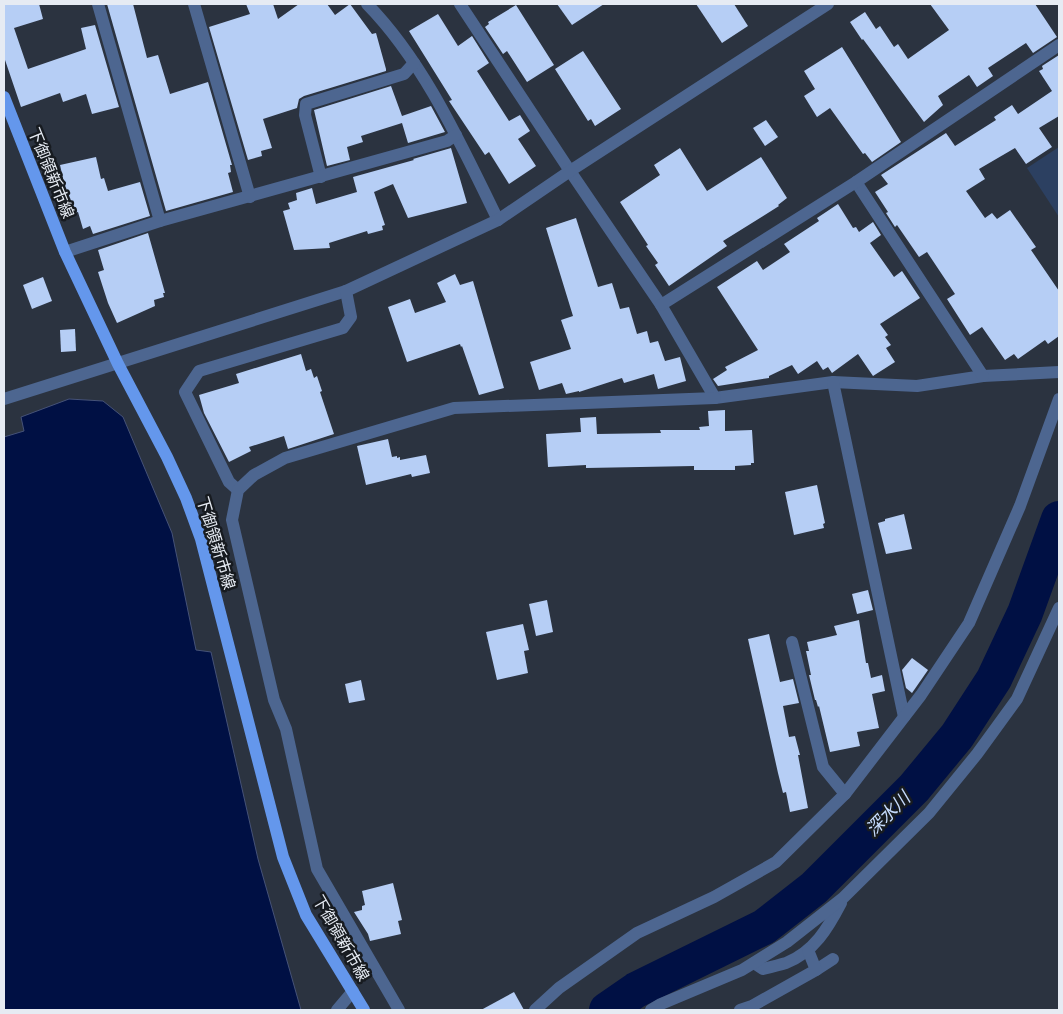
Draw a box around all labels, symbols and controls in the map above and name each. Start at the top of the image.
street label: 下御領新市線 [24,125,78,221]
street label: 下御領新市線 [193,494,239,592]
water label: 深水川 [861,786,916,841]
street label: 下御領新市線 [309,892,373,984]

